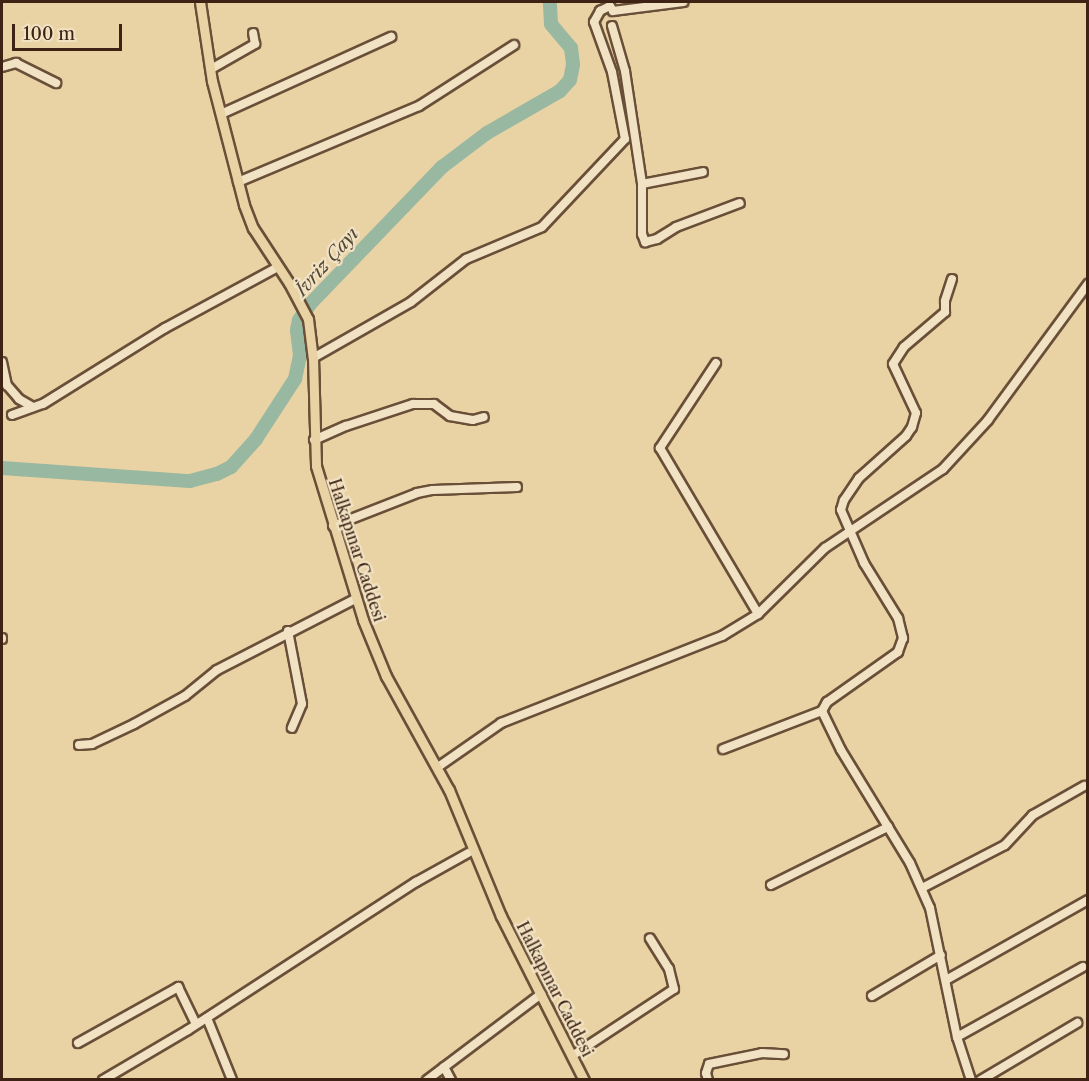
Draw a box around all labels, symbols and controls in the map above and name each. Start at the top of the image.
scale bar [15,12,124,50]
text: 100 m [23,23,75,45]
water label: İvriz Çayı [291,223,363,301]
street label: Halkapınar Caddesi [325,476,389,624]
street label: Halkapınar Caddesi [513,918,597,1060]

